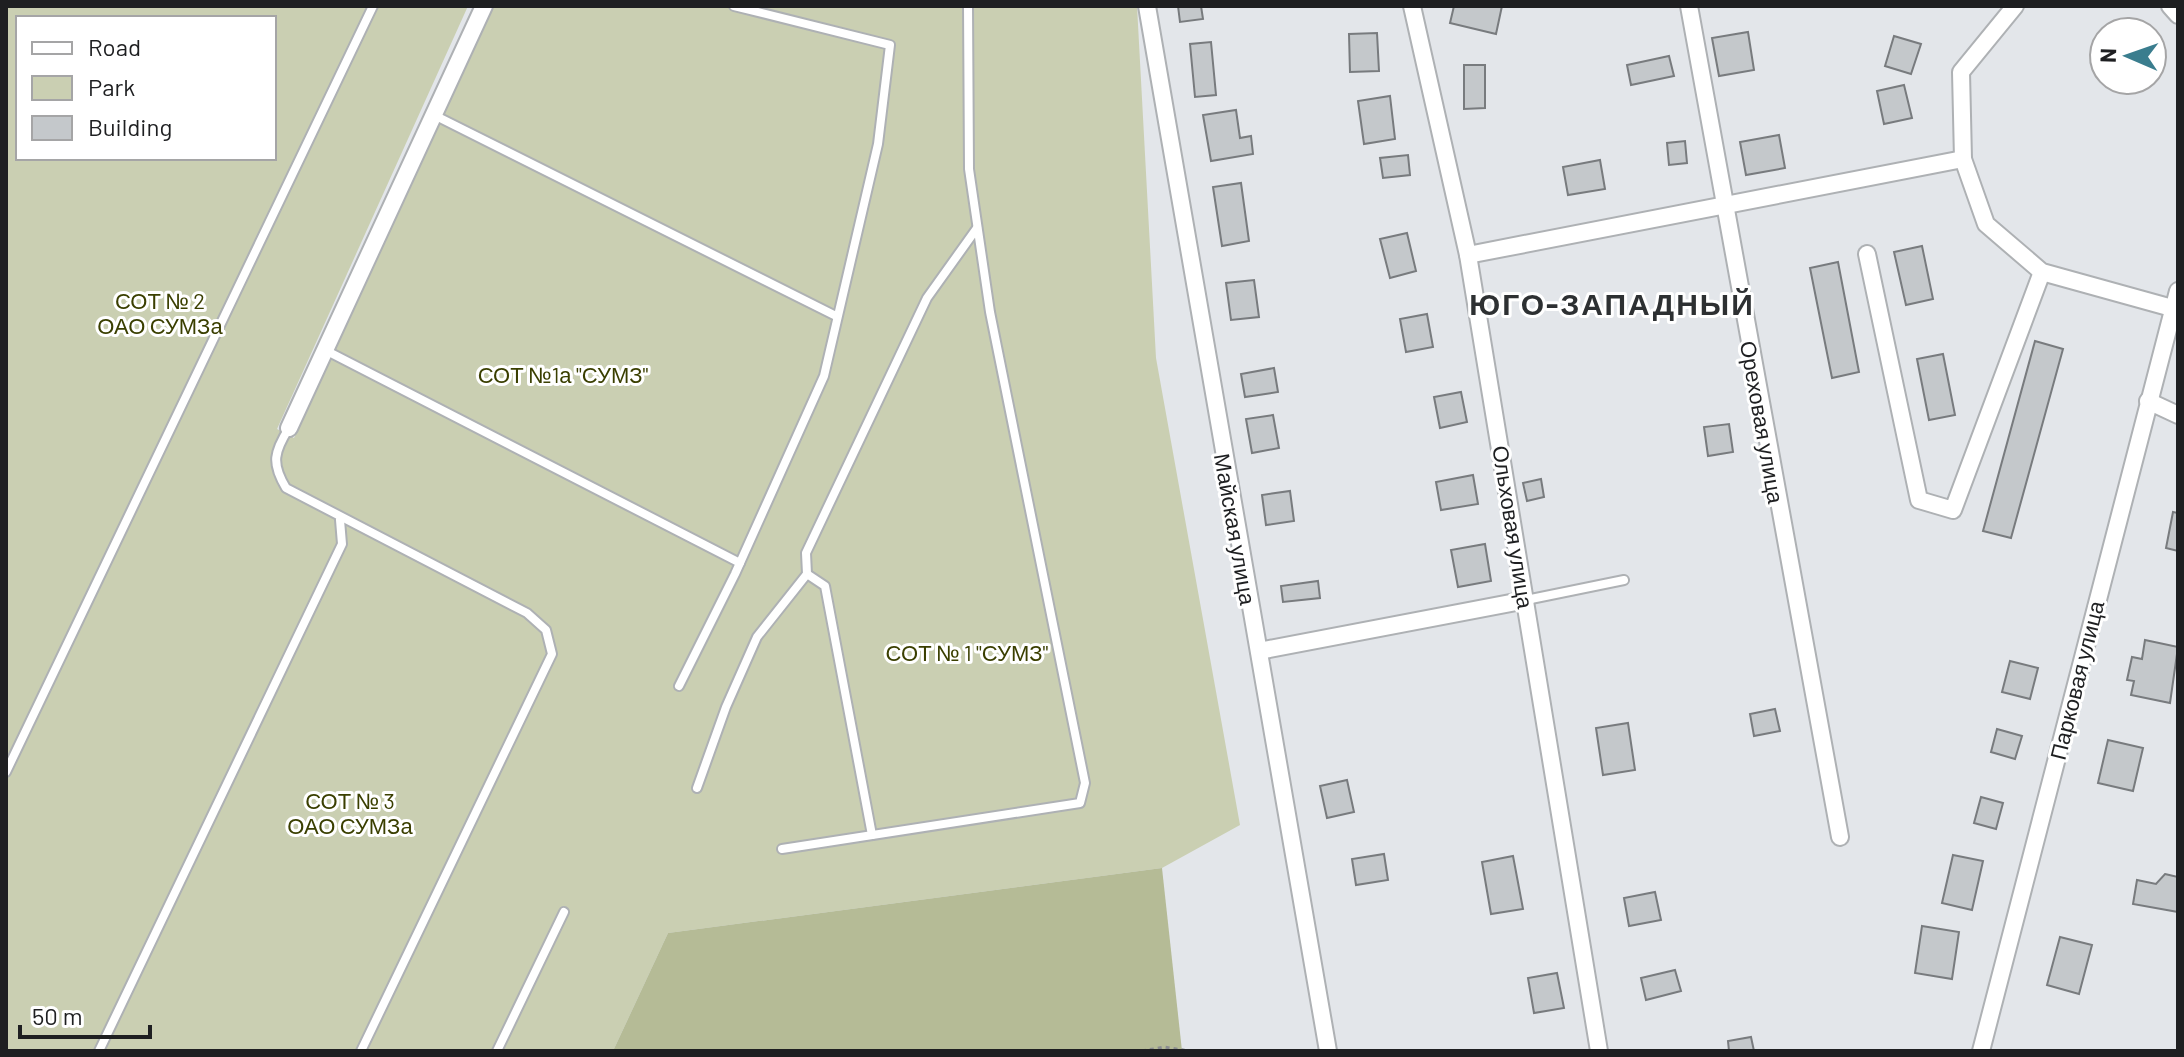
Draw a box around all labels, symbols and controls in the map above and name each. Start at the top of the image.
legend [16,16,276,160]
north arrow [2088,16,2168,96]
text: Road [88,32,141,61]
text: N [2094,47,2120,63]
text: Park [88,72,135,101]
text: Building [88,112,172,141]
district label: ЮГО-ЗАПАДНЫЙ [1469,285,1755,321]
park label: СОТ № 2 ОАО СУМЗа [97,287,223,338]
street label: Ореховая улица [1735,339,1790,506]
park label: СОТ №1а "СУМЗ" [478,361,649,387]
street label: Ольховая улица [1487,444,1540,611]
street label: Майская улица [1209,451,1262,608]
street label: Парковая улица [2044,597,2109,762]
park label: СОТ № 1 "СУМЗ" [886,639,1049,665]
park label: СОТ № 3 ОАО СУМЗа [287,787,413,838]
scale bar [20,989,150,1039]
text: 50 m [32,1001,83,1030]

